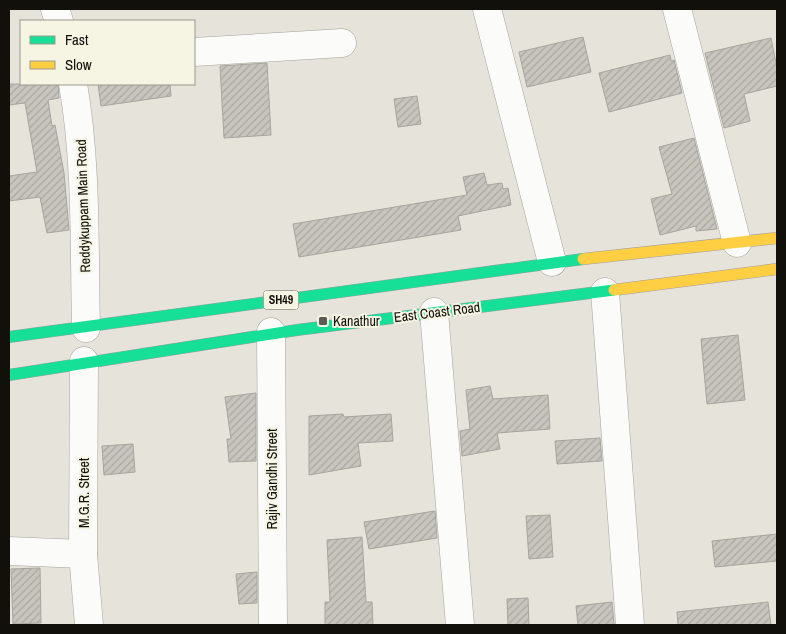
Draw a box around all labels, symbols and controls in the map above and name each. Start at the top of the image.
legend [20,20,195,85]
text: Fast [65,29,89,50]
text: Slow [65,54,92,75]
street label: Reddykuppam Main Road [72,139,94,273]
road number: SH49 [264,290,298,310]
street label: East Coast Road [393,298,481,326]
place label: Kanathur [333,312,380,330]
marker: Kanathur [317,315,329,327]
street label: Rajiv Gandhi Street [263,429,281,529]
street label: M.G.R. Street [75,458,93,528]

